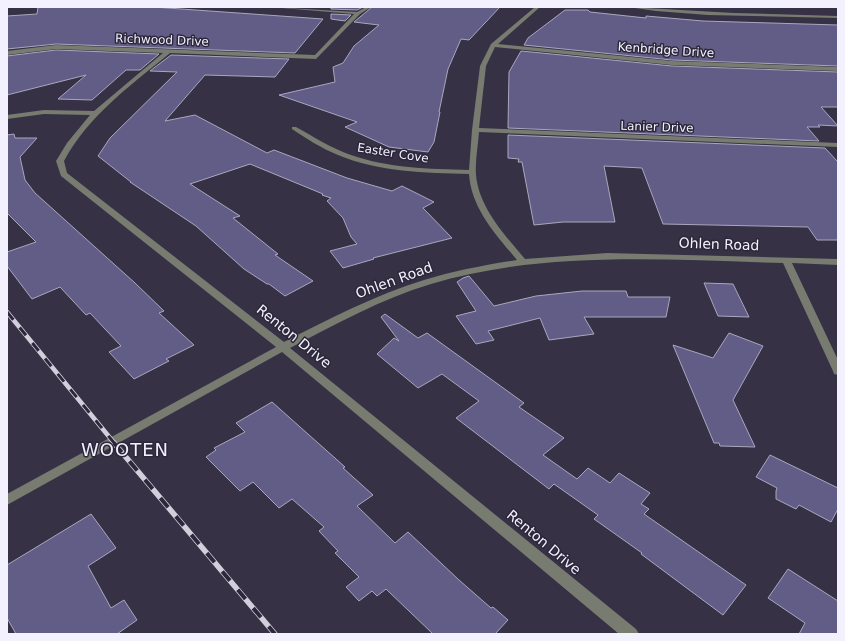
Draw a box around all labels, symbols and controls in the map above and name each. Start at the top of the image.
street label: Richwood Drive [115,31,209,49]
street label: Kenbridge Drive [617,40,715,60]
street label: Lanier Drive [620,119,694,135]
street label: Easter Cove [356,140,430,166]
street label: Ohlen Road [678,235,760,253]
street label: Ohlen Road [353,259,435,301]
street label: Renton Drive [253,301,335,371]
district label: WOOTEN [81,439,169,460]
street label: Renton Drive [504,507,584,577]

